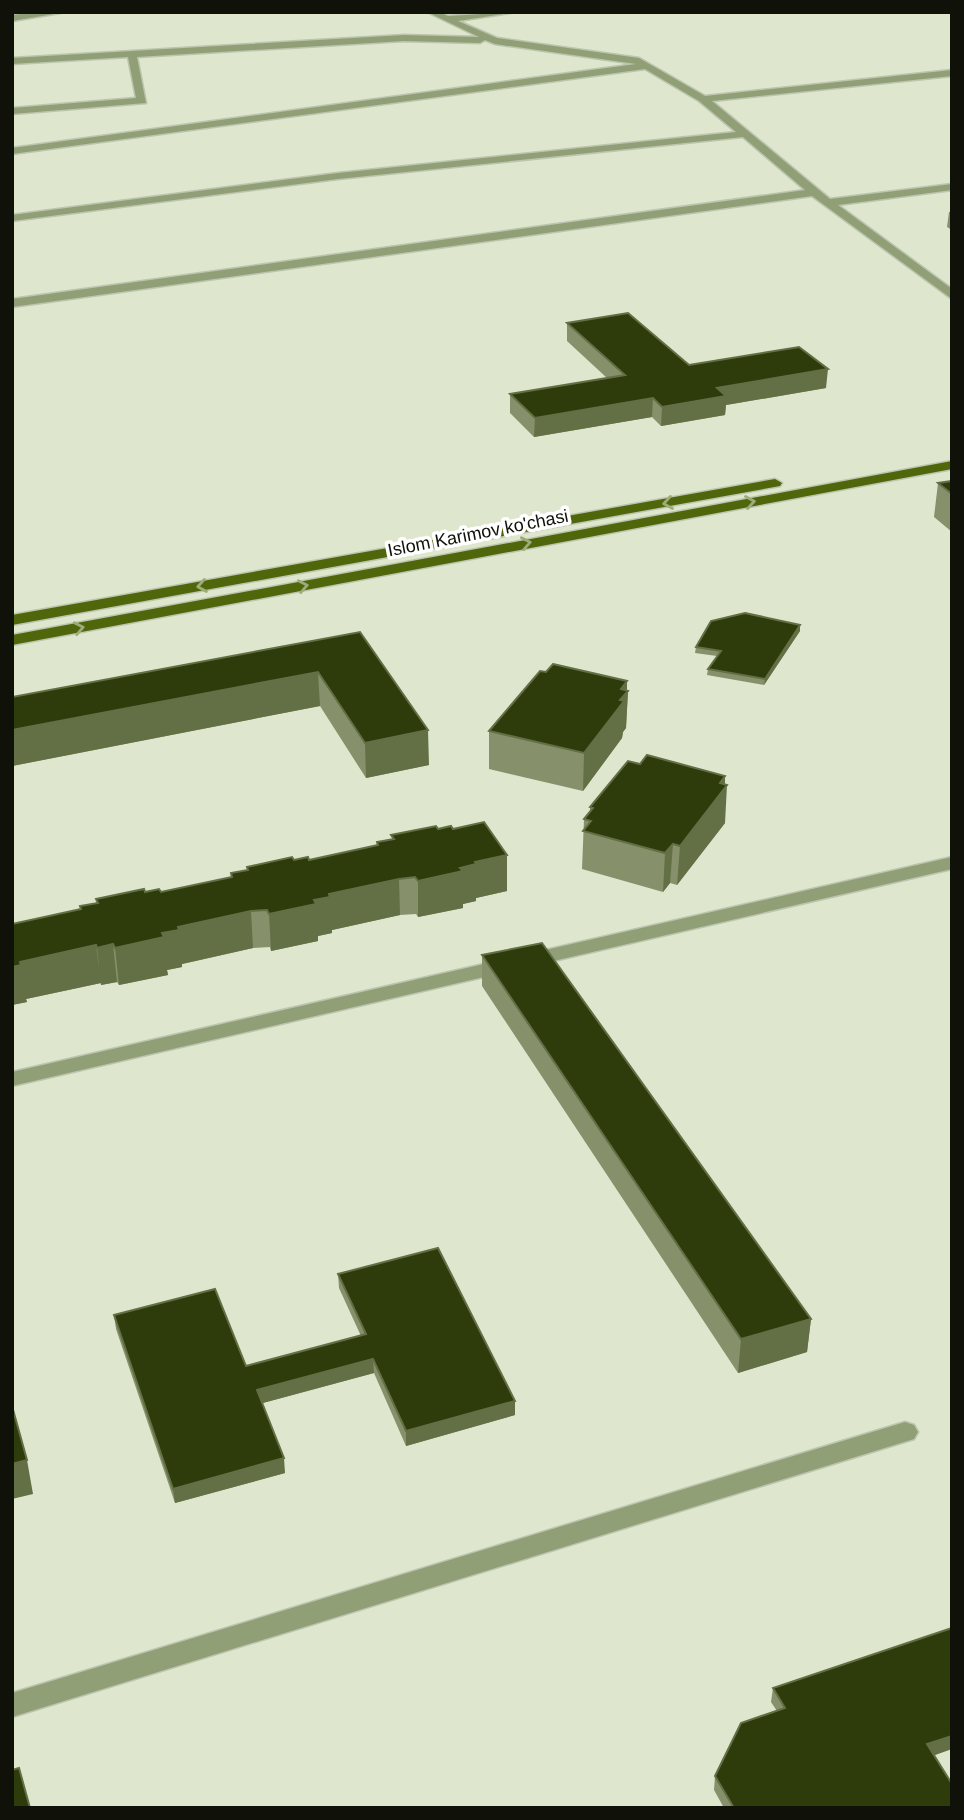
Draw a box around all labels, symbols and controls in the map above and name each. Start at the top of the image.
one-way arrow [662,495,673,510]
one-way arrow [744,495,756,510]
street label: Islom Karimov ko'chasi [386,506,570,560]
one-way arrow [520,536,532,551]
one-way arrow [197,578,208,593]
one-way arrow [297,579,309,594]
one-way arrow [73,621,85,636]

